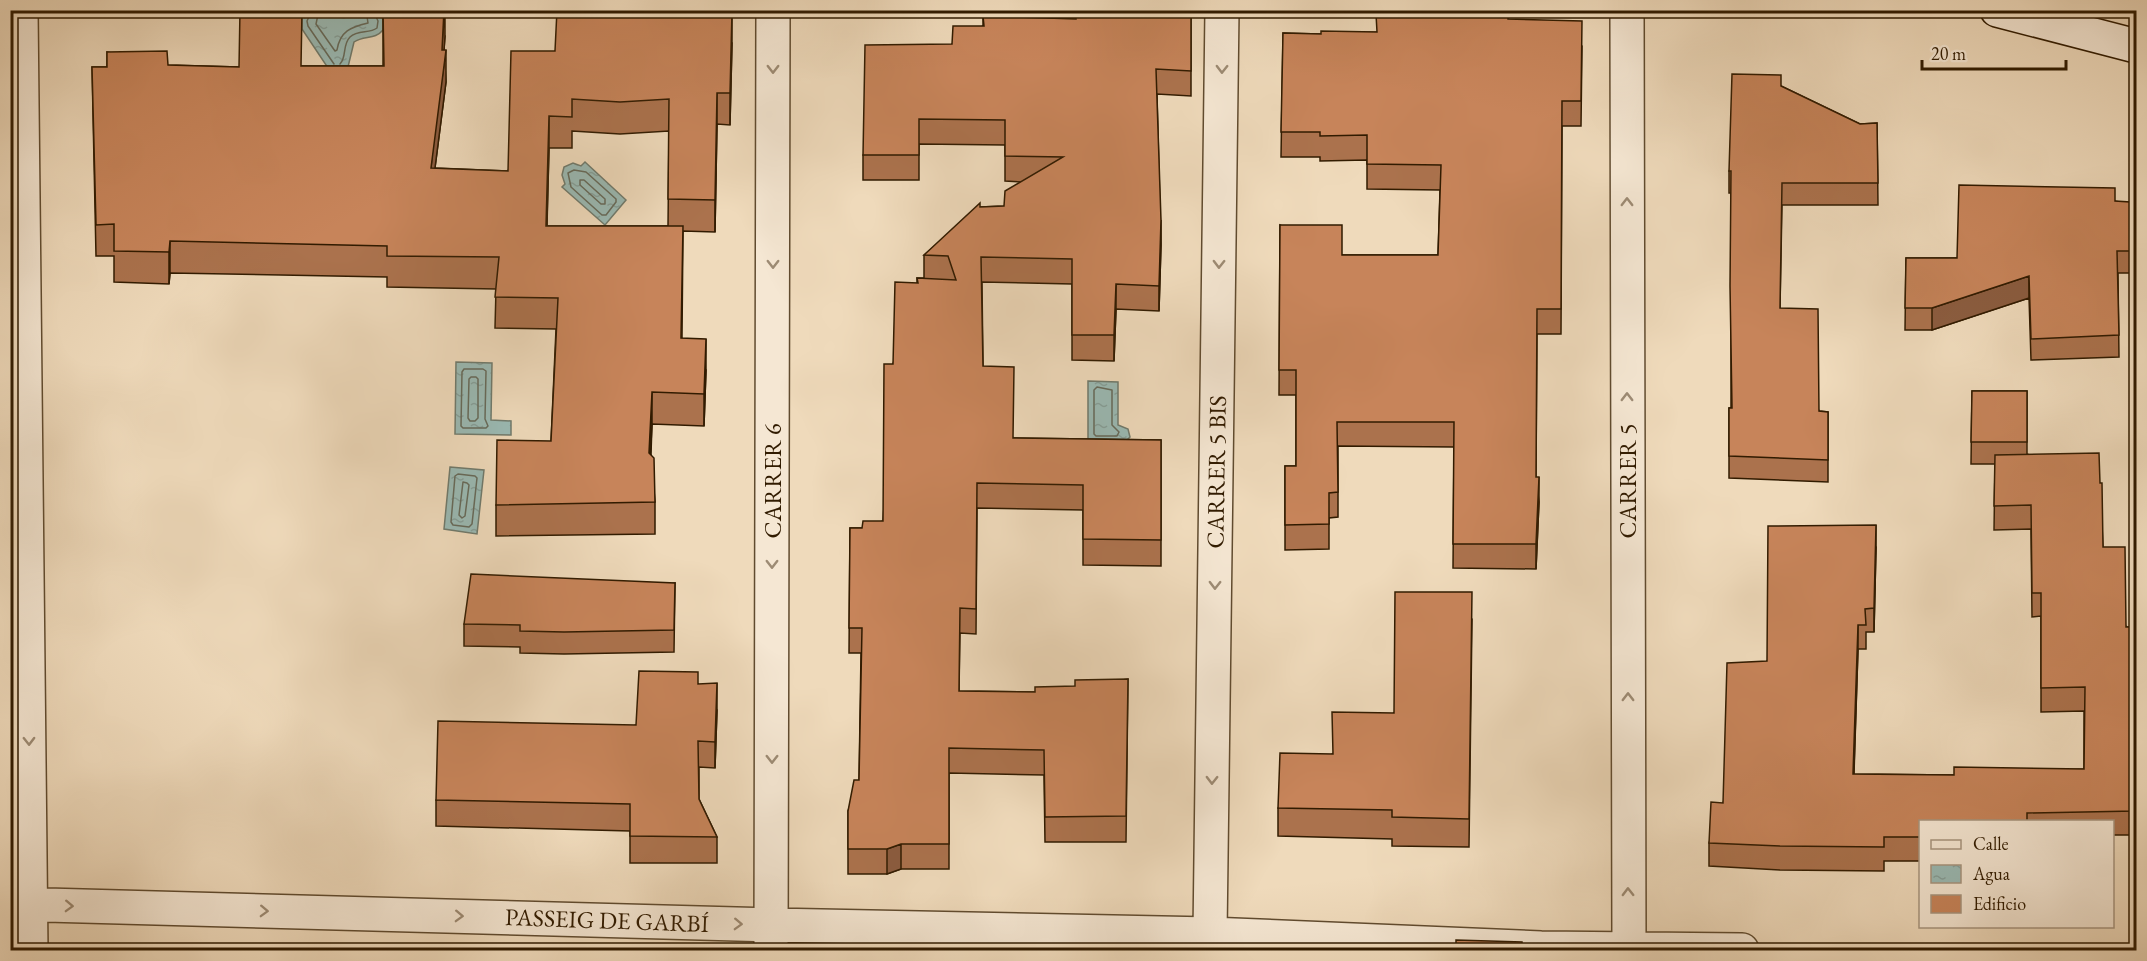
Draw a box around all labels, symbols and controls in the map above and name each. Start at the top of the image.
scale bar [1922,33,2066,71]
text: 20 m [1931,42,1966,65]
one-way arrow [767,64,779,73]
one-way arrow [1215,64,1228,73]
one-way arrow [1621,198,1633,207]
one-way arrow [767,259,779,268]
one-way arrow [1213,259,1225,268]
one-way arrow [1621,393,1633,402]
street label: CARRER 5 BIS [1199,395,1233,549]
street label: CARRER 6 [757,424,788,538]
street label: CARRER 5 [1612,424,1643,538]
one-way arrow [766,559,778,568]
one-way arrow [1209,580,1221,589]
one-way arrow [1622,693,1634,702]
one-way arrow [23,736,35,745]
one-way arrow [766,754,778,763]
one-way arrow [1206,775,1218,784]
legend [1919,820,2114,928]
text: Calle [1973,832,2009,855]
text: Agua [1972,862,2011,885]
one-way arrow [1622,888,1634,897]
text: Edificio [1973,892,2026,915]
one-way arrow [64,899,73,912]
street label: PASSEIG DE GARBÍ [505,901,709,939]
one-way arrow [259,905,268,917]
one-way arrow [454,910,463,922]
one-way arrow [733,918,742,930]

